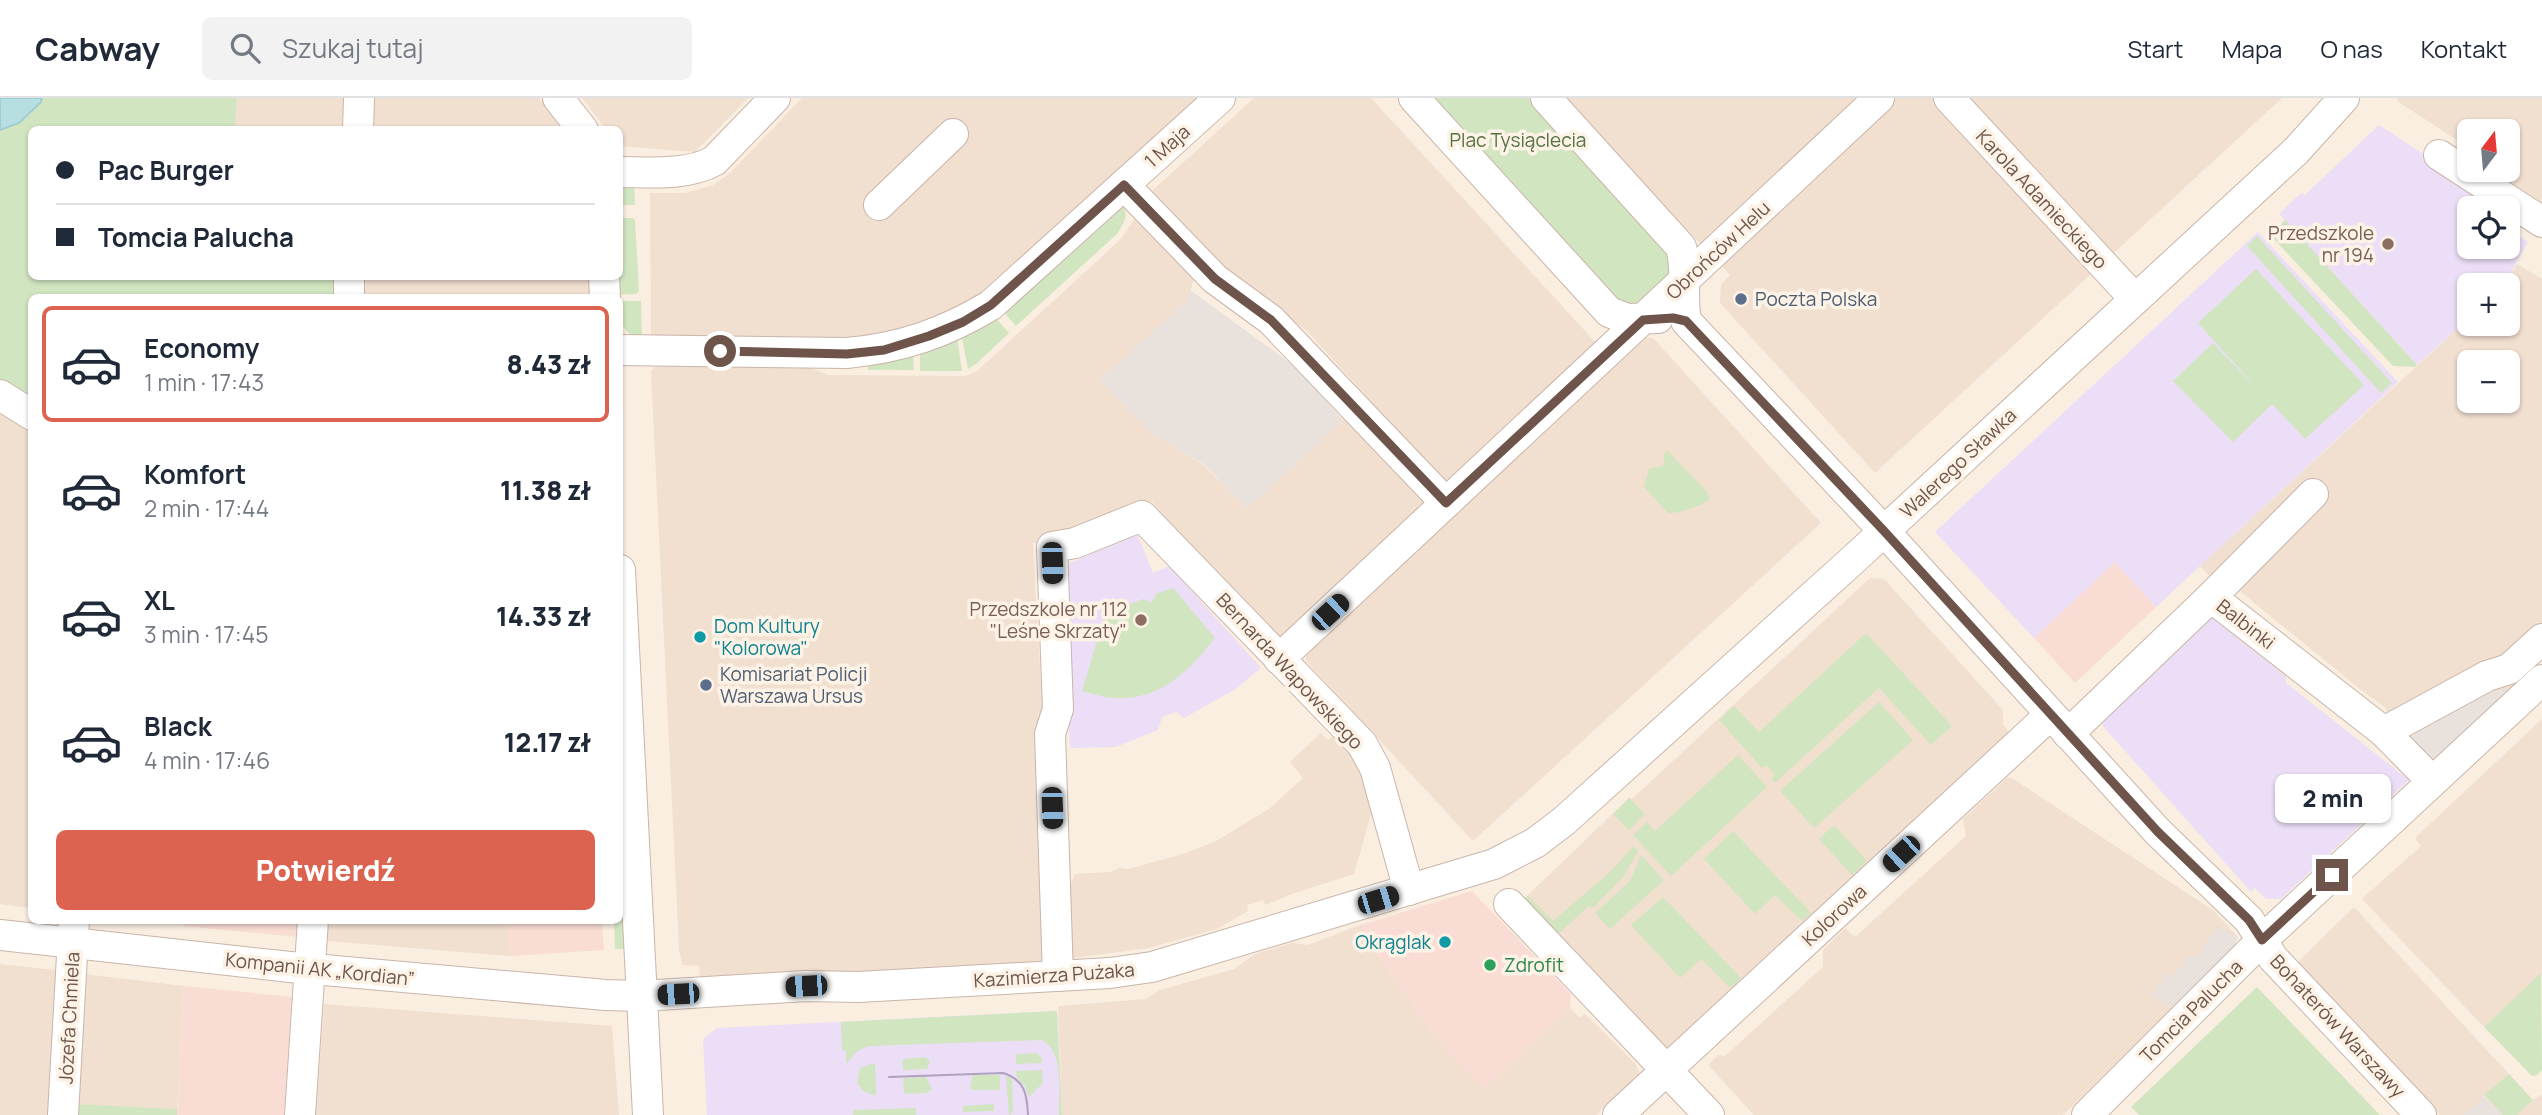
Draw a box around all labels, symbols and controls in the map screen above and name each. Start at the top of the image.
search box [202,17,692,80]
text: Cabway [35,26,160,71]
icon: search [226,29,264,67]
text: Szukaj tutaj [282,30,424,66]
text: Start [2127,32,2183,65]
text: Mapa [2221,32,2282,65]
text: O nas [2320,32,2383,65]
text: Kontakt [2421,32,2507,65]
street label: 1 Maja [1139,119,1195,173]
north arrow [2457,119,2520,182]
map controls [2457,119,2520,413]
street label: Karola Adamieckiego [1970,124,2114,274]
park label: Plac Tysiąclecia [1450,127,1586,153]
text: Pac Burger [98,152,234,188]
street label: Obrońców Helu [1660,195,1776,305]
button: locate [2457,196,2520,259]
text: Tomcia Palucha [98,219,294,255]
place label: Przedszkole nr 194 [2268,220,2374,268]
marker: Przedszkole nr 194 [2380,236,2396,252]
button: + [2457,273,2520,336]
place label: Poczta Polska [1755,286,1877,312]
marker: Poczta Polska [1733,291,1749,307]
text: Economy [144,330,259,366]
icon: car [60,333,123,396]
route start [704,335,736,367]
text: 8.43 zł [506,346,591,382]
button: − [2457,350,2520,413]
text: 1 min · 17:43 [144,366,264,398]
street label: Walerego Sławka [1894,402,2022,524]
text: Komfort [144,456,246,492]
icon: car [60,459,123,522]
text: 11.38 zł [500,472,591,508]
text: 2 min · 17:44 [144,492,269,524]
car [1041,542,1064,584]
text: XL [144,582,175,618]
icon: car [60,585,123,648]
street label: Bernarda Wapowskiego [1211,587,1369,755]
car [1308,590,1353,634]
street label: Balbinki [2211,593,2281,655]
place label: Przedszkole nr 112 "Leśne Skrzaty" [970,596,1127,644]
text: 14.33 zł [496,598,591,634]
marker: Przedszkole nr 112 "Leśne Skrzaty" [1133,612,1149,628]
place label: Dom Kultury "Kolorowa" [714,613,820,661]
text: 3 min · 17:45 [144,618,269,650]
marker: Dom Kultury "Kolorowa" [692,629,708,645]
place label: Komisariat Policji Warszawa Ursus [720,661,867,709]
marker: Komisariat Policji Warszawa Ursus [698,677,714,693]
text: Black [144,708,212,744]
icon: car [60,711,123,774]
text: 12.17 zł [504,724,591,760]
text: 4 min · 17:46 [144,744,270,776]
callout: 2 min [2274,774,2390,822]
text: 2 min [2303,782,2364,814]
car [1041,787,1064,829]
button: Potwierdź [56,830,595,910]
car [1879,832,1924,876]
route end [2316,859,2348,891]
street label: Kolorowa [1796,878,1872,952]
car [1355,884,1402,916]
place label: Okrąglak [1355,929,1432,955]
marker: Okrąglak [1437,934,1453,950]
street label: Kompanii AK „Kordian” [224,946,416,992]
street label: Bohaterów Warszawy [2265,949,2411,1103]
street label: Józefa Chmiela [53,951,85,1085]
place label: Zdrofit [1504,952,1564,978]
street label: Tomcia Palucha [2134,954,2248,1068]
street label: Kazimierza Pużaka [973,956,1135,994]
marker: Zdrofit [1482,957,1498,973]
car [785,974,828,998]
car [657,982,700,1006]

